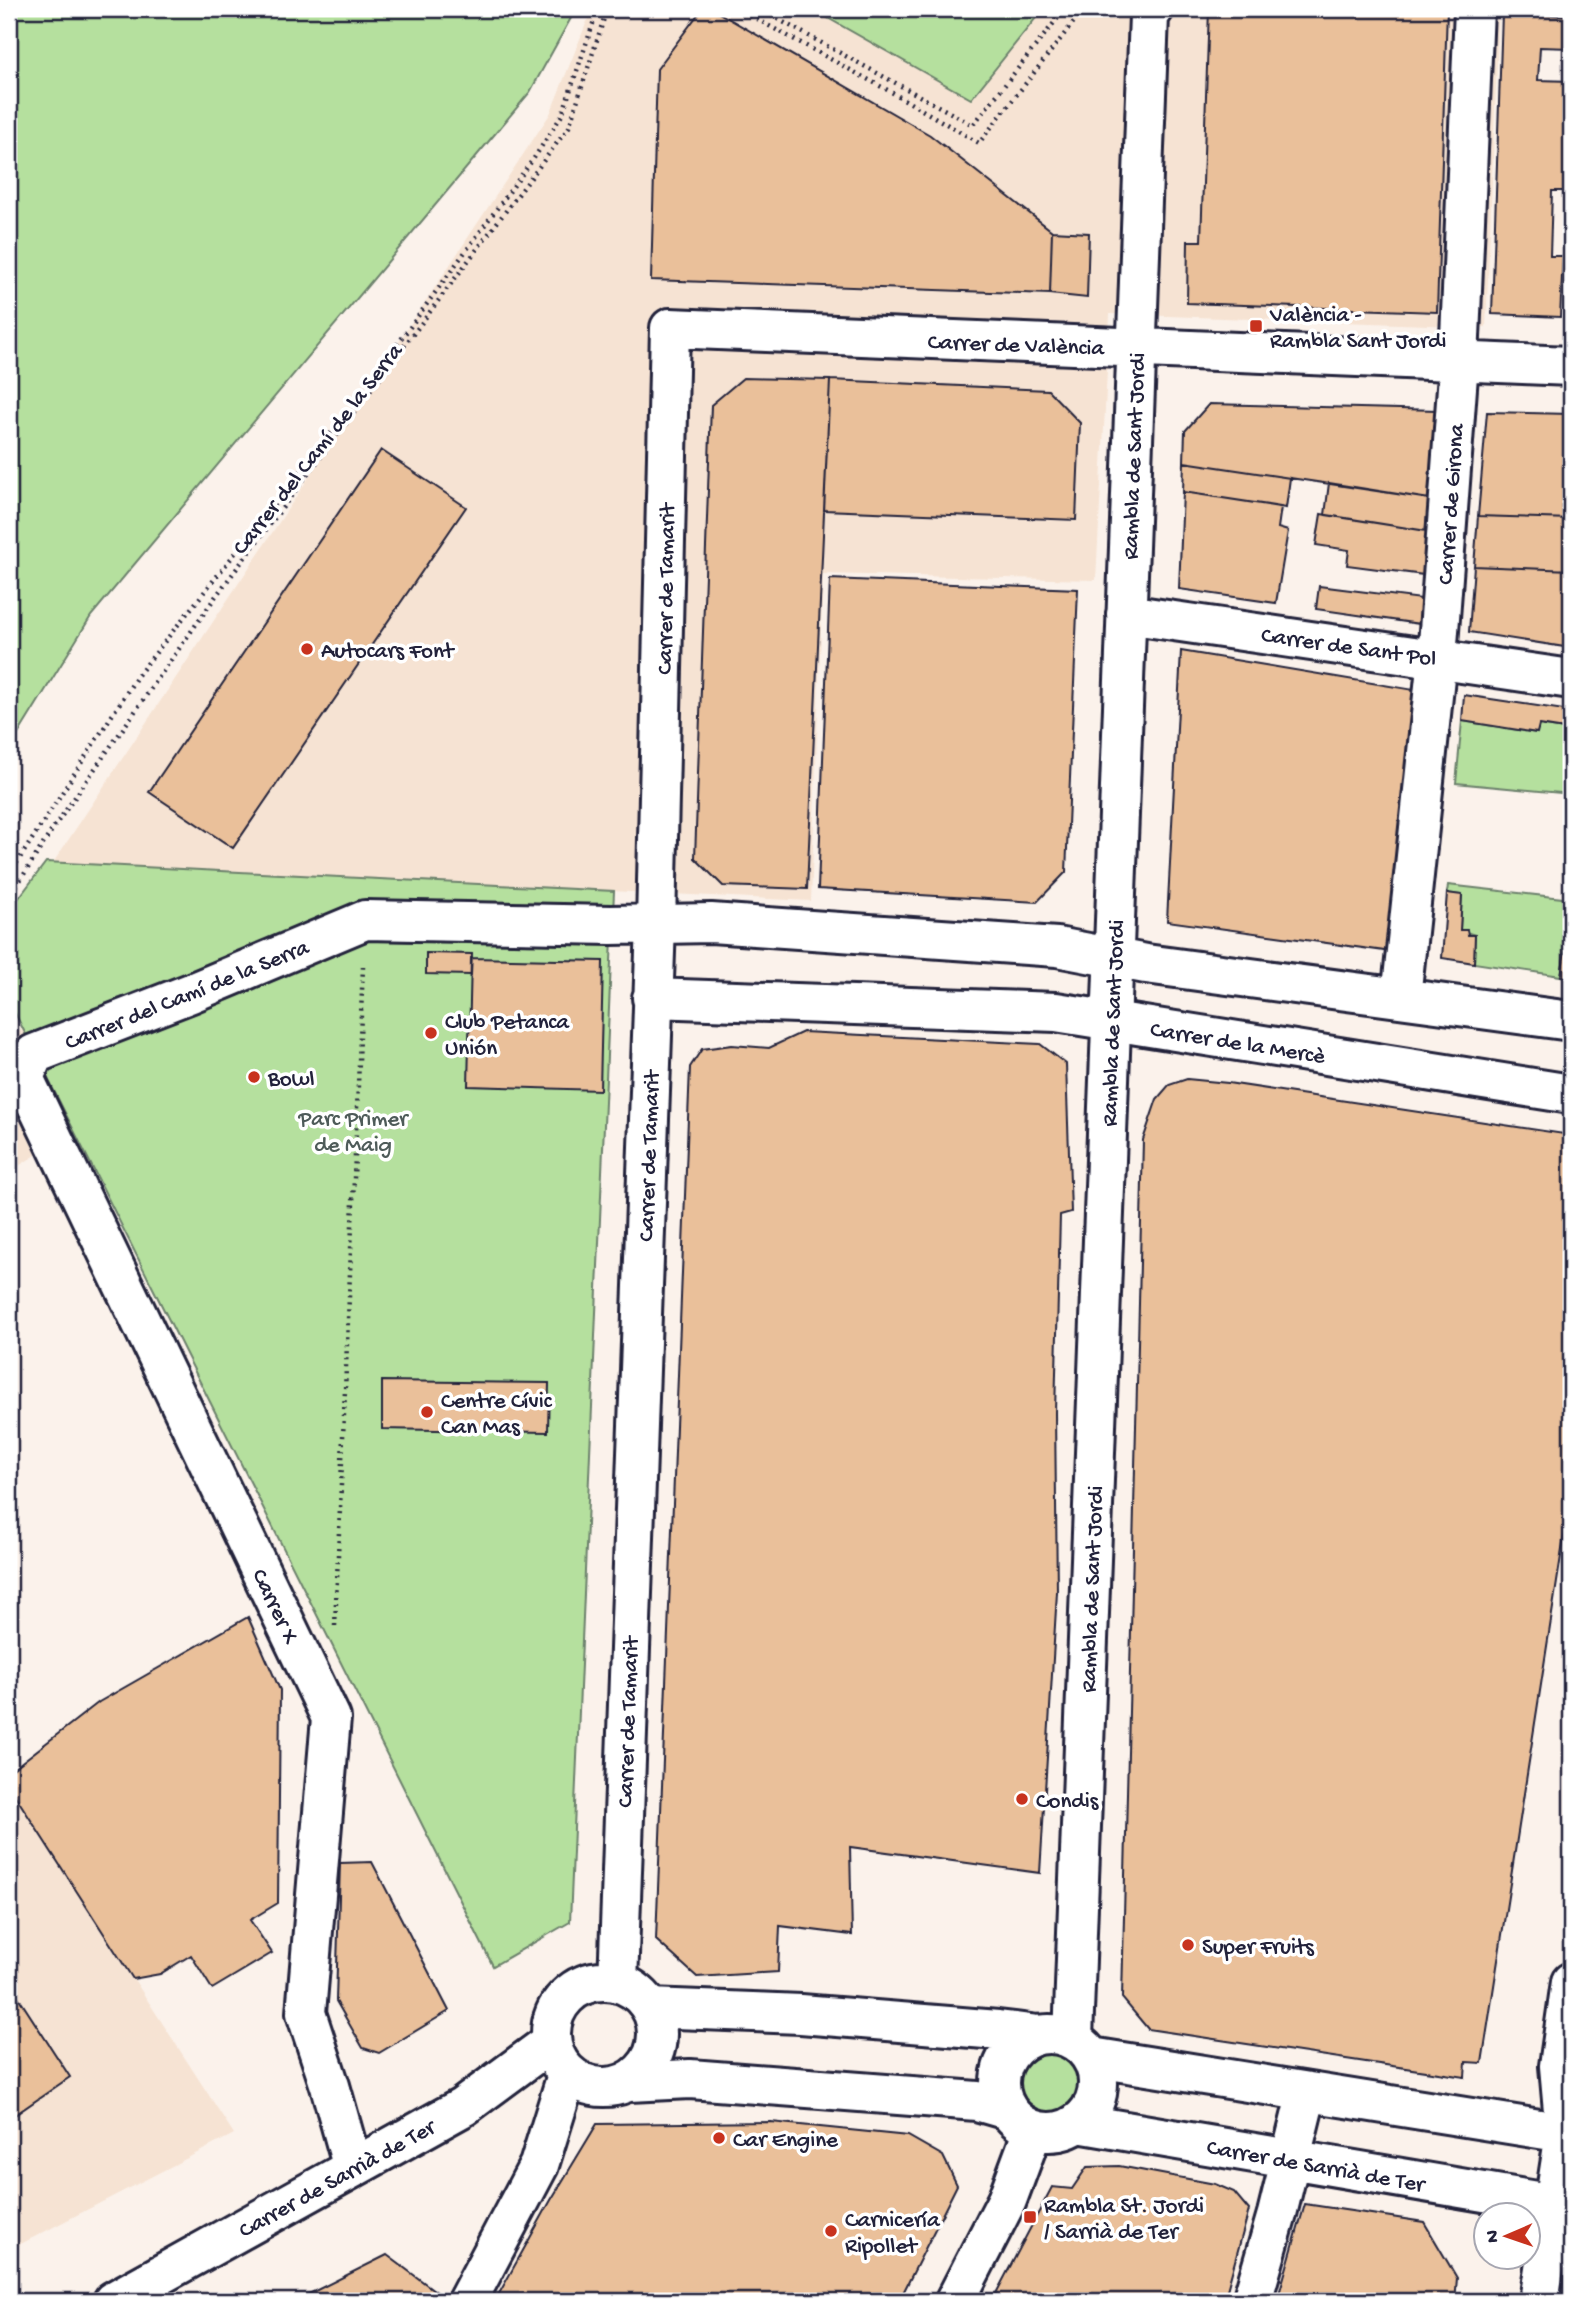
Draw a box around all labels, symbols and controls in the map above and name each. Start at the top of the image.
place label: València - Rambla Sant Jordi [1269,303,1447,356]
marker: València - Rambla Sant Jordi [1248,318,1264,334]
street label: Carrer de València [927,330,1106,363]
street label: Carrer del Camí de la Serra [228,338,410,561]
street label: Rambla de Sant Jordi [1118,352,1153,560]
street label: Carrer de Girona [1433,422,1472,586]
street label: Carrer de Tamarit [653,502,683,675]
street label: Carrer de Sant Pol [1259,623,1438,674]
place label: Autocars Font [321,639,455,666]
marker: Autocars Font [299,641,315,657]
street label: Rambla de Sant Jordi [1097,919,1132,1127]
street label: Carrer del Camí de la Serra [61,934,314,1058]
place label: Club Petanca Unión [445,1010,570,1063]
street label: Carrer de la Mercè [1148,1017,1328,1072]
marker: Club Petanca Unión [423,1025,439,1041]
place label: Bowl [267,1067,315,1094]
marker: Bowl [246,1069,262,1085]
street label: Carrer de Tamarit [634,1069,667,1242]
park label: Parc Primer de Maig [297,1107,409,1160]
place label: Centre Cívic Can Mas [441,1389,553,1442]
marker: Centre Cívic Can Mas [419,1404,435,1420]
street label: Rambla de Sant Jordi [1076,1485,1111,1693]
street label: Carrer X [244,1565,304,1649]
street label: Carrer de Tamarit [613,1635,646,1808]
place label: Condis [1036,1789,1099,1816]
marker: Condis [1014,1791,1030,1807]
place label: Super Fruits [1202,1935,1314,1962]
marker: Super Fruits [1180,1937,1196,1953]
street label: Carrer de Sarrià de Ter [235,2114,442,2245]
place label: Car Engine [733,2128,839,2155]
marker: Car Engine [711,2130,727,2146]
street label: Carrer de Sarrià de Ter [1205,2135,1428,2200]
place label: Rambla St. Jordi / Sarrià de Ter [1044,2194,1204,2247]
north arrow [1472,2202,1542,2272]
place label: Carnicería Ripollet [845,2208,941,2261]
marker: Rambla St. Jordi / Sarrià de Ter [1022,2209,1038,2225]
marker: Carnicería Ripollet [823,2223,839,2239]
text: N [1482,2230,1505,2243]

